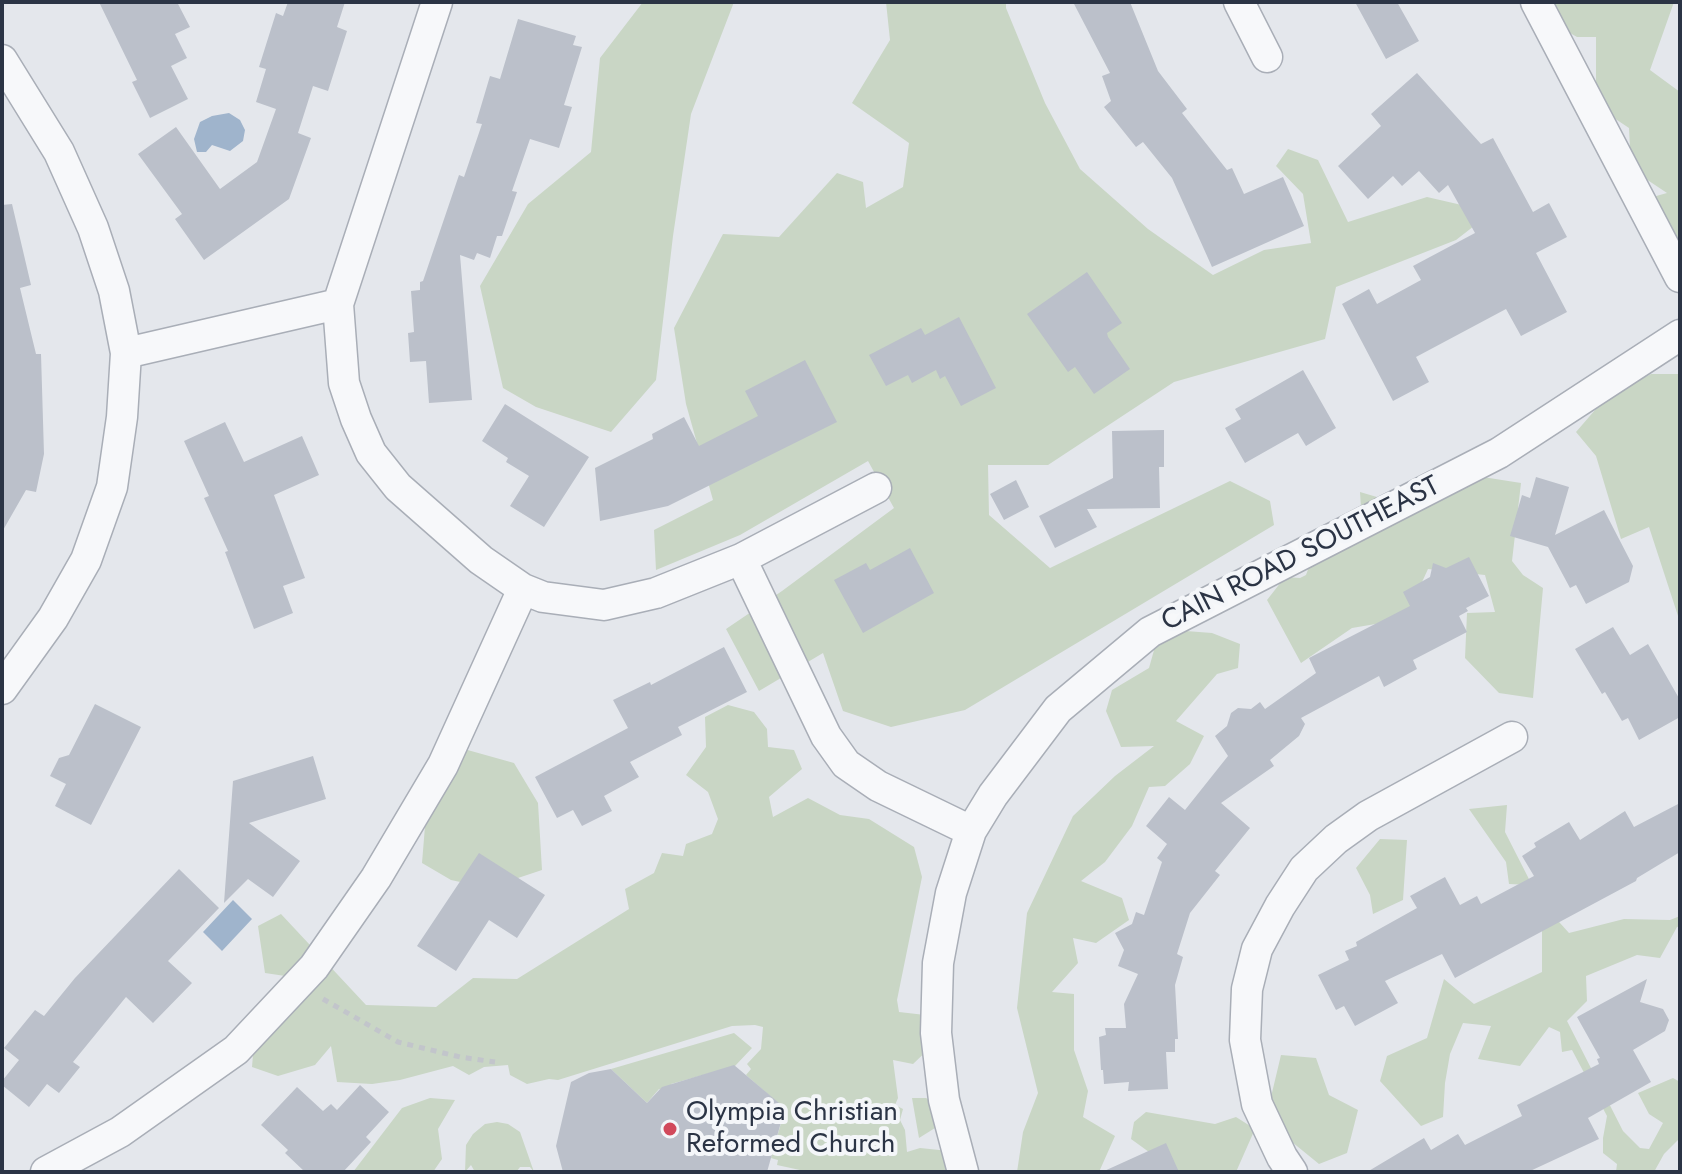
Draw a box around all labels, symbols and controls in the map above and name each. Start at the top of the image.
street label: CAIN ROAD SOUTHEAST [1156,470,1446,640]
place label: Olympia Christian Reformed Church [686,1096,898,1162]
marker: Olympia Christian Reformed Church [661,1120,679,1138]

